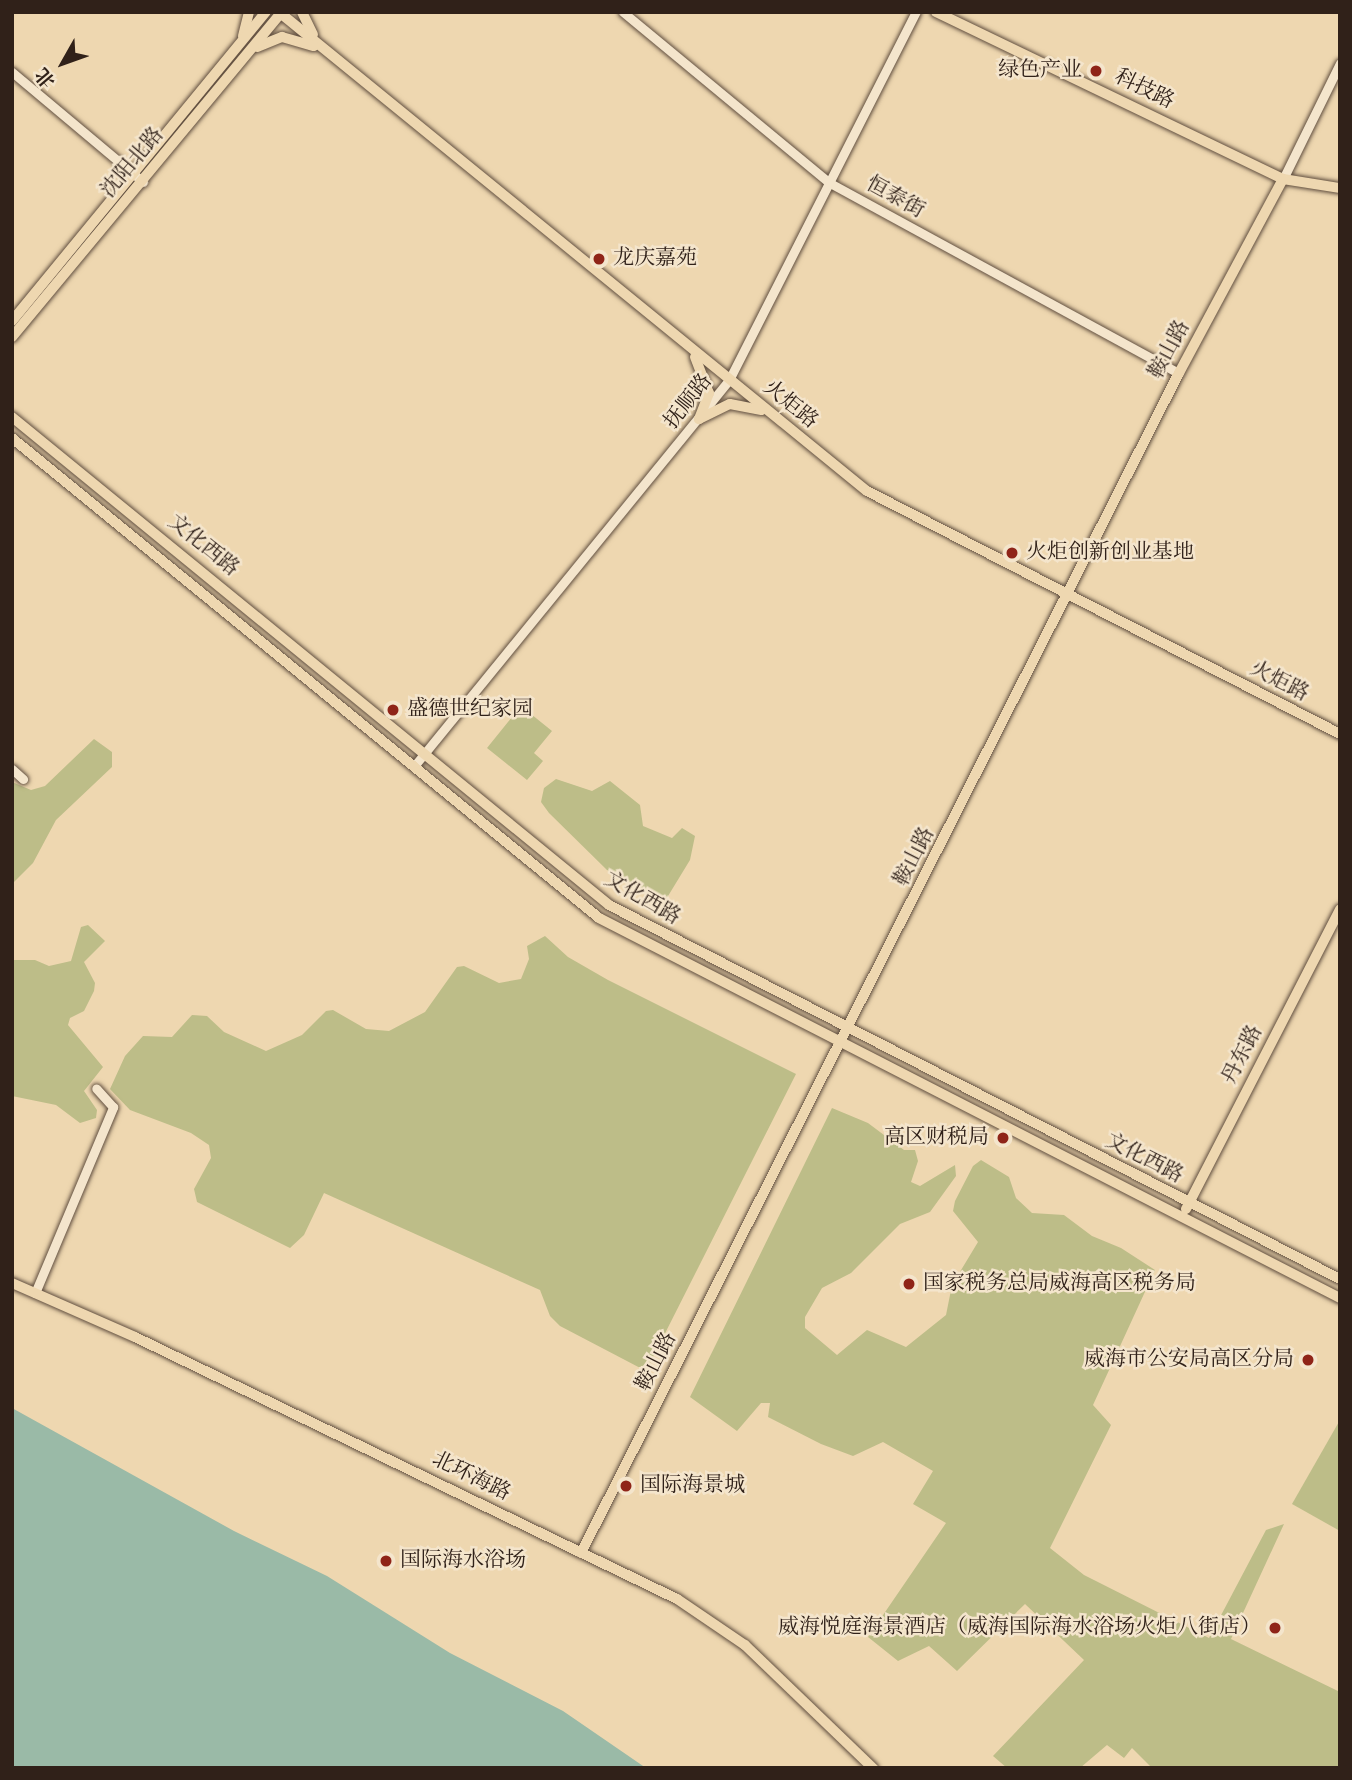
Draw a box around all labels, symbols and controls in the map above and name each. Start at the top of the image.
north arrow [28,28,98,98]
place label: 绿色产业 [998,58,1082,84]
text: 北 [33,63,60,90]
marker: 绿色产业 [1088,63,1104,79]
street label: 科技路 [1110,65,1178,115]
street label: 沈阳北路 [96,123,170,203]
street label: 恒泰街 [861,172,929,224]
place label: 龙庆嘉苑 [613,246,697,272]
marker: 龙庆嘉苑 [591,251,607,267]
street label: 鞍山路 [1144,316,1196,384]
street label: 抚顺路 [660,369,718,435]
street label: 火炬路 [758,375,822,435]
street label: 文化西路 [162,510,244,582]
place label: 火炬创新创业基地 [1026,540,1194,566]
marker: 火炬创新创业基地 [1004,545,1020,561]
street label: 火炬路 [1245,656,1313,708]
place label: 盛德世纪家园 [407,697,533,723]
marker: 盛德世纪家园 [385,702,401,718]
street label: 鞍山路 [889,823,941,891]
street label: 文化西路 [599,867,685,931]
street label: 丹东路 [1217,1021,1269,1089]
place label: 高区财税局 [884,1125,989,1151]
street label: 文化西路 [1101,1129,1187,1189]
marker: 高区财税局 [995,1130,1011,1146]
place label: 国家税务总局威海高区税务局 [923,1271,1196,1297]
marker: 国家税务总局威海高区税务局 [901,1276,917,1292]
street label: 鞍山路 [631,1328,683,1396]
place label: 威海市公安局高区分局 [1084,1347,1294,1373]
marker: 威海市公安局高区分局 [1300,1352,1316,1368]
street label: 北环海路 [428,1447,514,1507]
place label: 国际海景城 [640,1473,745,1499]
marker: 国际海景城 [618,1478,634,1494]
place label: 国际海水浴场 [400,1548,526,1574]
marker: 国际海水浴场 [378,1553,394,1569]
place label: 威海悦庭海景酒店（威海国际海水浴场火炬八街店） [778,1615,1261,1641]
marker: 威海悦庭海景酒店（威海国际海水浴场火炬八街店） [1267,1620,1283,1636]

